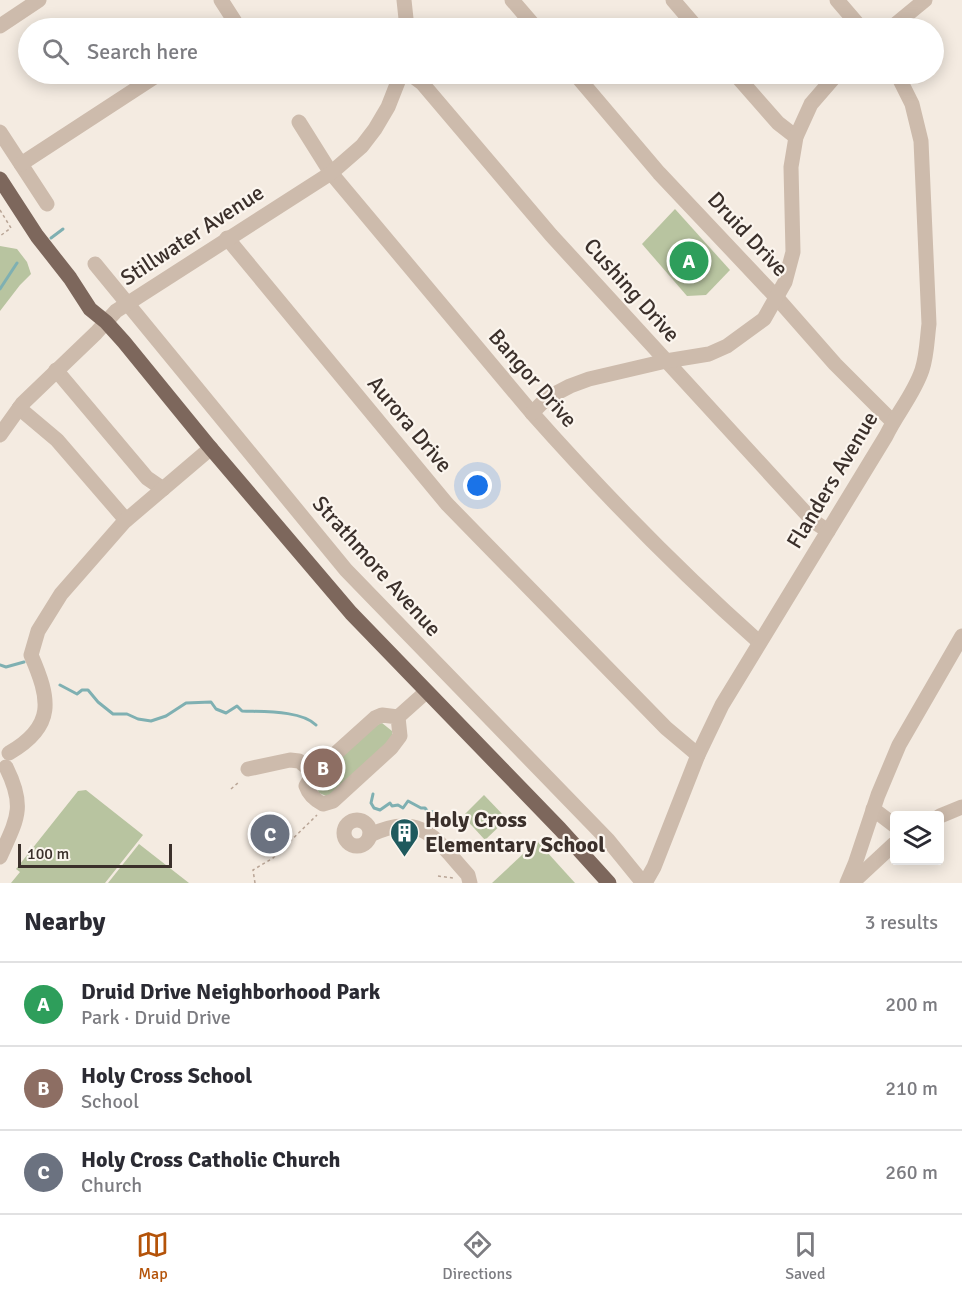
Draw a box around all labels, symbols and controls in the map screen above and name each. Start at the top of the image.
search box [18,18,944,84]
icon: search [39,35,72,68]
text: Search here [87,38,198,65]
street label: Stillwater Avenue [115,179,269,291]
street label: Druid Drive [702,186,794,282]
street label: Cushing Drive [578,232,686,348]
pin: A [670,238,708,284]
street label: Bangor Drive [483,323,583,433]
street label: Aurora Drive [362,370,458,478]
street label: Flanders Avenue [780,407,884,553]
your location [463,471,492,500]
street label: Strathmore Avenue [307,490,447,642]
pin: B [304,746,342,790]
place label: Holy Cross Elementary School [425,806,605,858]
map controls [890,811,944,865]
button: layers [890,811,944,865]
pin: C [250,812,290,856]
building icon: Holy Cross Elementary School [388,816,420,858]
scale bar [18,841,172,868]
text: 100 m [27,844,69,864]
text: Nearby [24,906,105,938]
text: 3 results [865,910,938,935]
text: Druid Drive Neighborhood Park [81,978,380,1005]
text: A [37,992,50,1017]
text: 200 m [885,992,938,1017]
text: Park · Druid Drive [81,1005,231,1030]
text: Holy Cross School [81,1062,252,1089]
text: B [37,1076,50,1101]
text: 210 m [885,1076,938,1101]
text: School [81,1089,139,1114]
text: Holy Cross Catholic Church [81,1146,341,1173]
text: C [37,1160,50,1185]
text: 260 m [885,1160,938,1185]
text: Church [81,1173,142,1198]
tab: Map [136,1228,169,1284]
tab: Directions [442,1228,512,1284]
tab: Saved [785,1228,826,1284]

